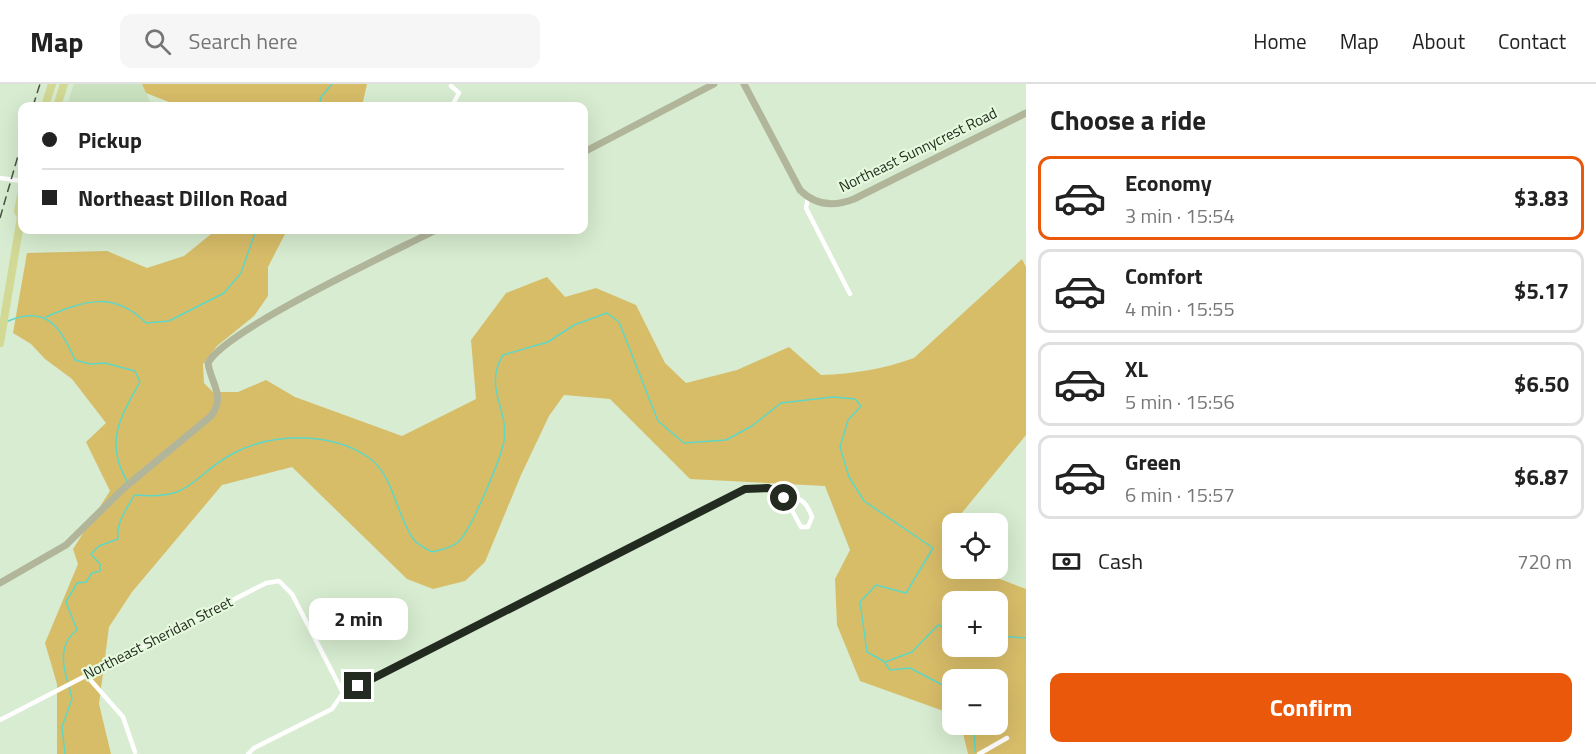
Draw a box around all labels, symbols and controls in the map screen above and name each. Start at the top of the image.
search box [120,14,540,68]
text: Map [30,20,84,63]
text: Search here [189,24,298,58]
icon: search [141,25,174,58]
text: Home [1253,25,1307,57]
text: Map [1340,25,1379,57]
text: About [1412,25,1465,57]
text: Contact [1498,25,1566,57]
text: Choose a ride [1050,99,1206,140]
street label: Northeast Sunnycrest Road [835,101,1001,198]
text: Pickup [78,123,142,157]
text: Economy [1125,166,1212,200]
icon: car [1053,171,1107,225]
text: Northeast Dillon Road [78,181,288,215]
text: $3.83 [1514,181,1569,215]
text: 3 min · 15:54 [1125,200,1235,231]
text: Comfort [1125,259,1203,293]
icon: car [1053,264,1107,318]
text: $5.17 [1514,274,1569,308]
text: 4 min · 15:55 [1125,293,1235,324]
text: XL [1125,352,1148,386]
icon: car [1053,357,1107,411]
text: $6.50 [1514,367,1569,401]
text: 5 min · 15:56 [1125,386,1235,417]
text: Green [1125,445,1181,479]
icon: car [1053,450,1107,504]
text: $6.87 [1514,460,1569,494]
text: 6 min · 15:57 [1125,479,1235,510]
route start [770,484,797,511]
map controls [942,513,1008,735]
button: locate [942,513,1008,579]
text: Cash [1098,544,1143,578]
icon: cash [1050,545,1083,578]
text: 720 m [1517,546,1572,577]
street label: Northeast Sheridan Street [79,590,237,685]
button: + [942,591,1008,657]
callout: 2 min [308,599,407,641]
text: 2 min [334,603,383,634]
button: − [942,669,1008,735]
route end [344,672,371,699]
button: Confirm [1050,673,1572,742]

